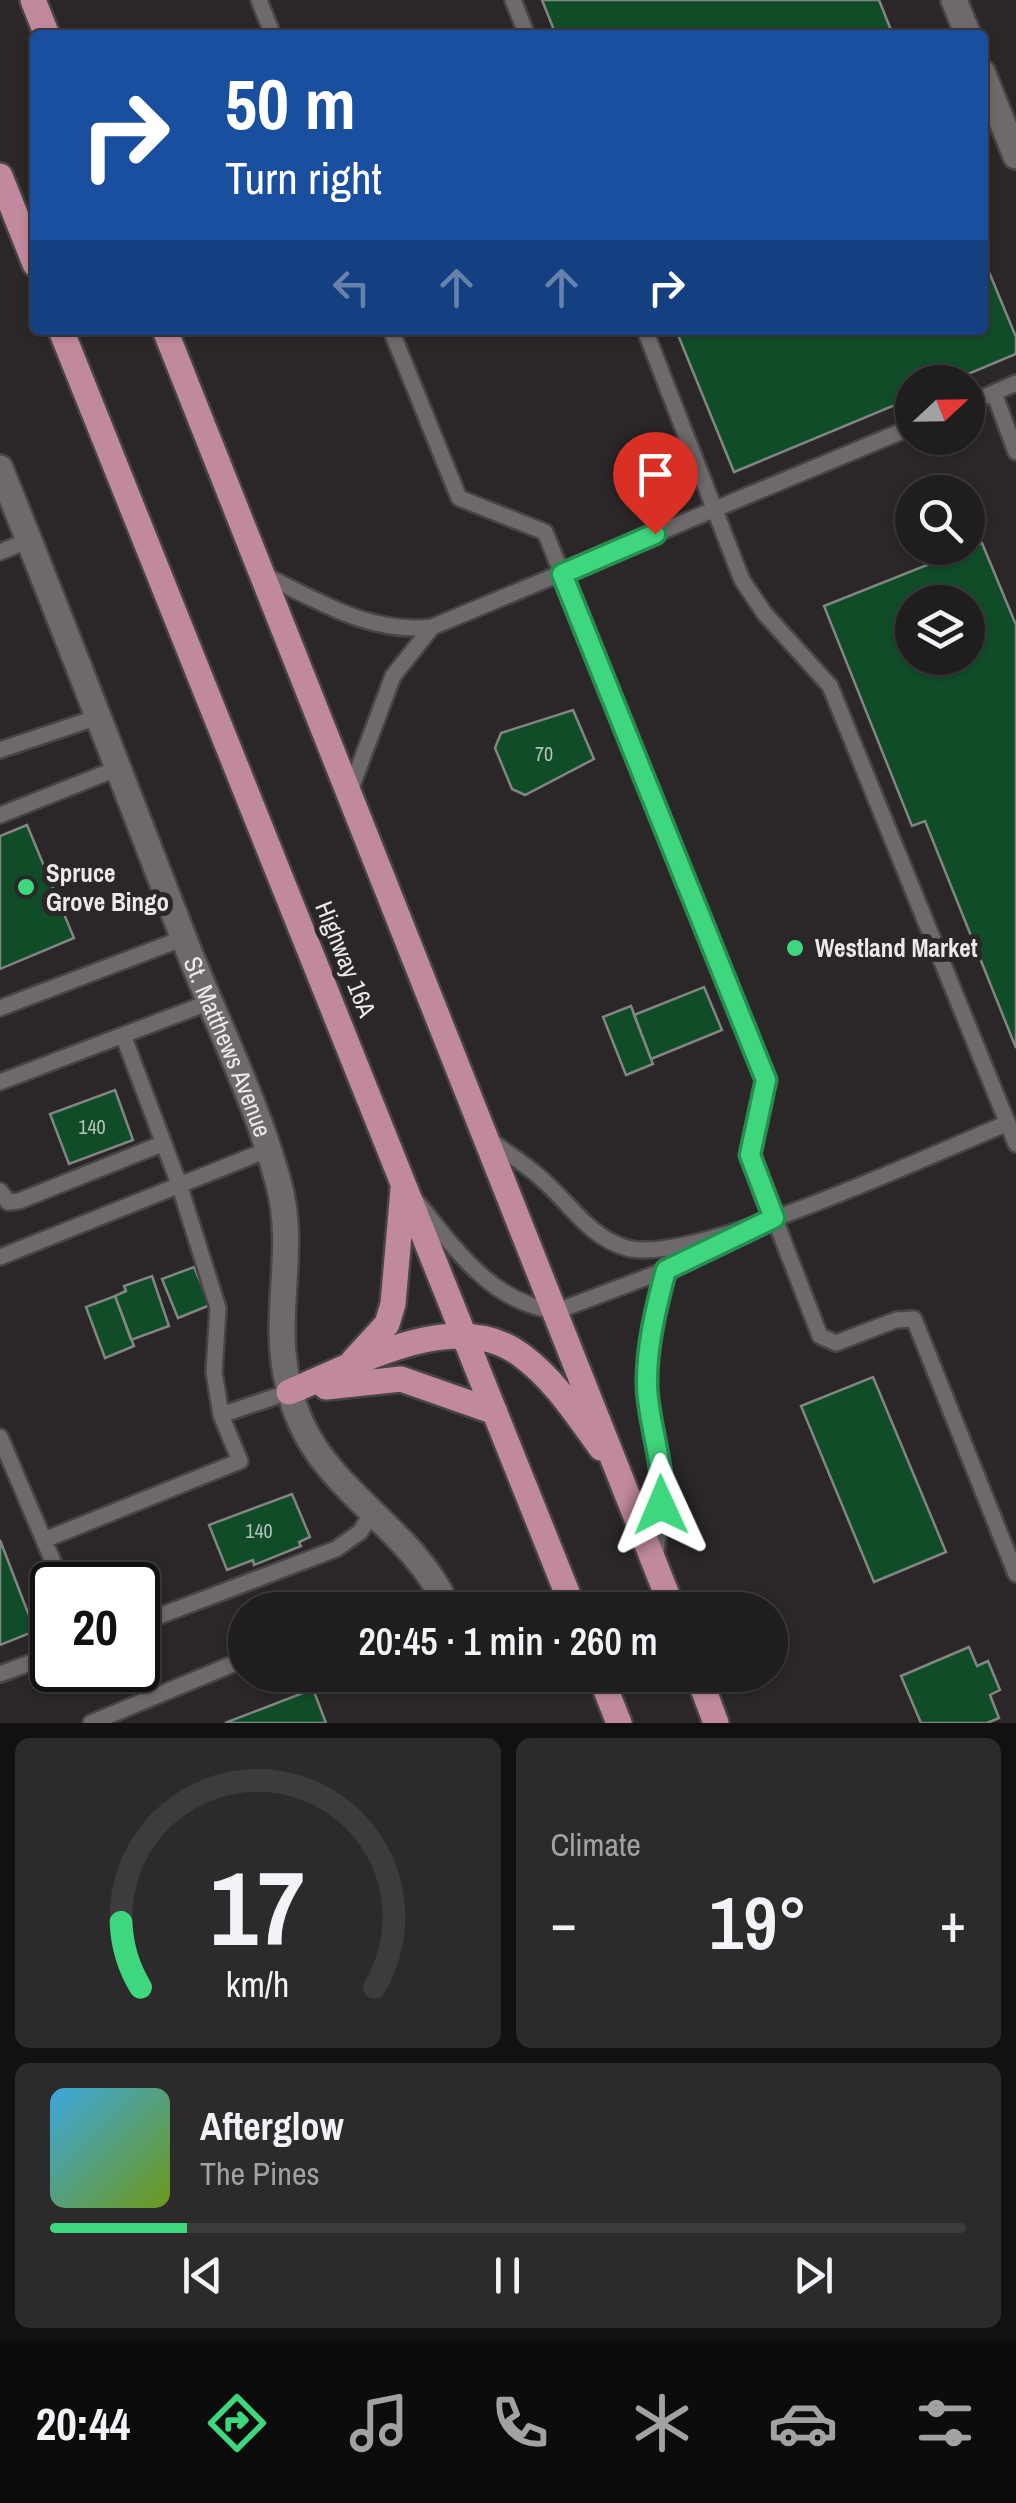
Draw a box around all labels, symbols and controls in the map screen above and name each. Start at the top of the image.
text: 50 m [225,57,356,151]
icon: right [60,70,190,200]
text: Turn right [225,147,382,208]
icon: left [324,260,379,315]
icon: ahead [429,260,484,315]
icon: ahead [534,260,589,315]
icon: right [639,260,694,315]
north arrow [895,365,985,455]
map controls [895,365,985,675]
pin [613,432,698,535]
icon: arrive [628,447,683,502]
button: search [895,475,985,565]
button: layers [895,585,985,675]
house number: 70 [535,740,553,767]
place label: Spruce Grove Bingo [46,856,169,919]
marker: Spruce Grove Bingo [15,876,37,898]
street label: Highway 16A [307,896,385,1022]
place label: Westland Market [815,931,978,965]
marker: Westland Market [784,937,806,959]
street label: St. Matthews Avenue [176,951,280,1142]
house number: 140 [78,1113,106,1140]
position arrow [609,1453,713,1557]
house number: 140 [245,1517,273,1544]
speed limit sign: 20 [30,1562,160,1692]
text: 20:45 · 1 min · 260 m [358,1616,658,1667]
text: Climate [551,1823,641,1866]
text: 17 [210,1837,305,1977]
text: 19° [709,1871,807,1972]
text: − [551,1885,577,1959]
text: + [940,1885,966,1959]
text: km/h [226,1960,290,2008]
text: Afterglow [200,2101,344,2152]
text: The Pines [200,2152,320,2195]
icon: previous [175,2248,230,2303]
icon: pause [480,2248,535,2303]
icon: next [786,2248,841,2303]
icon: directions [202,2388,272,2458]
icon: music [344,2388,414,2458]
icon: phone [485,2388,555,2458]
icon: climate [627,2388,697,2458]
icon: car [768,2388,838,2458]
icon: filters [910,2388,980,2458]
text: 20:44 [36,2393,130,2454]

